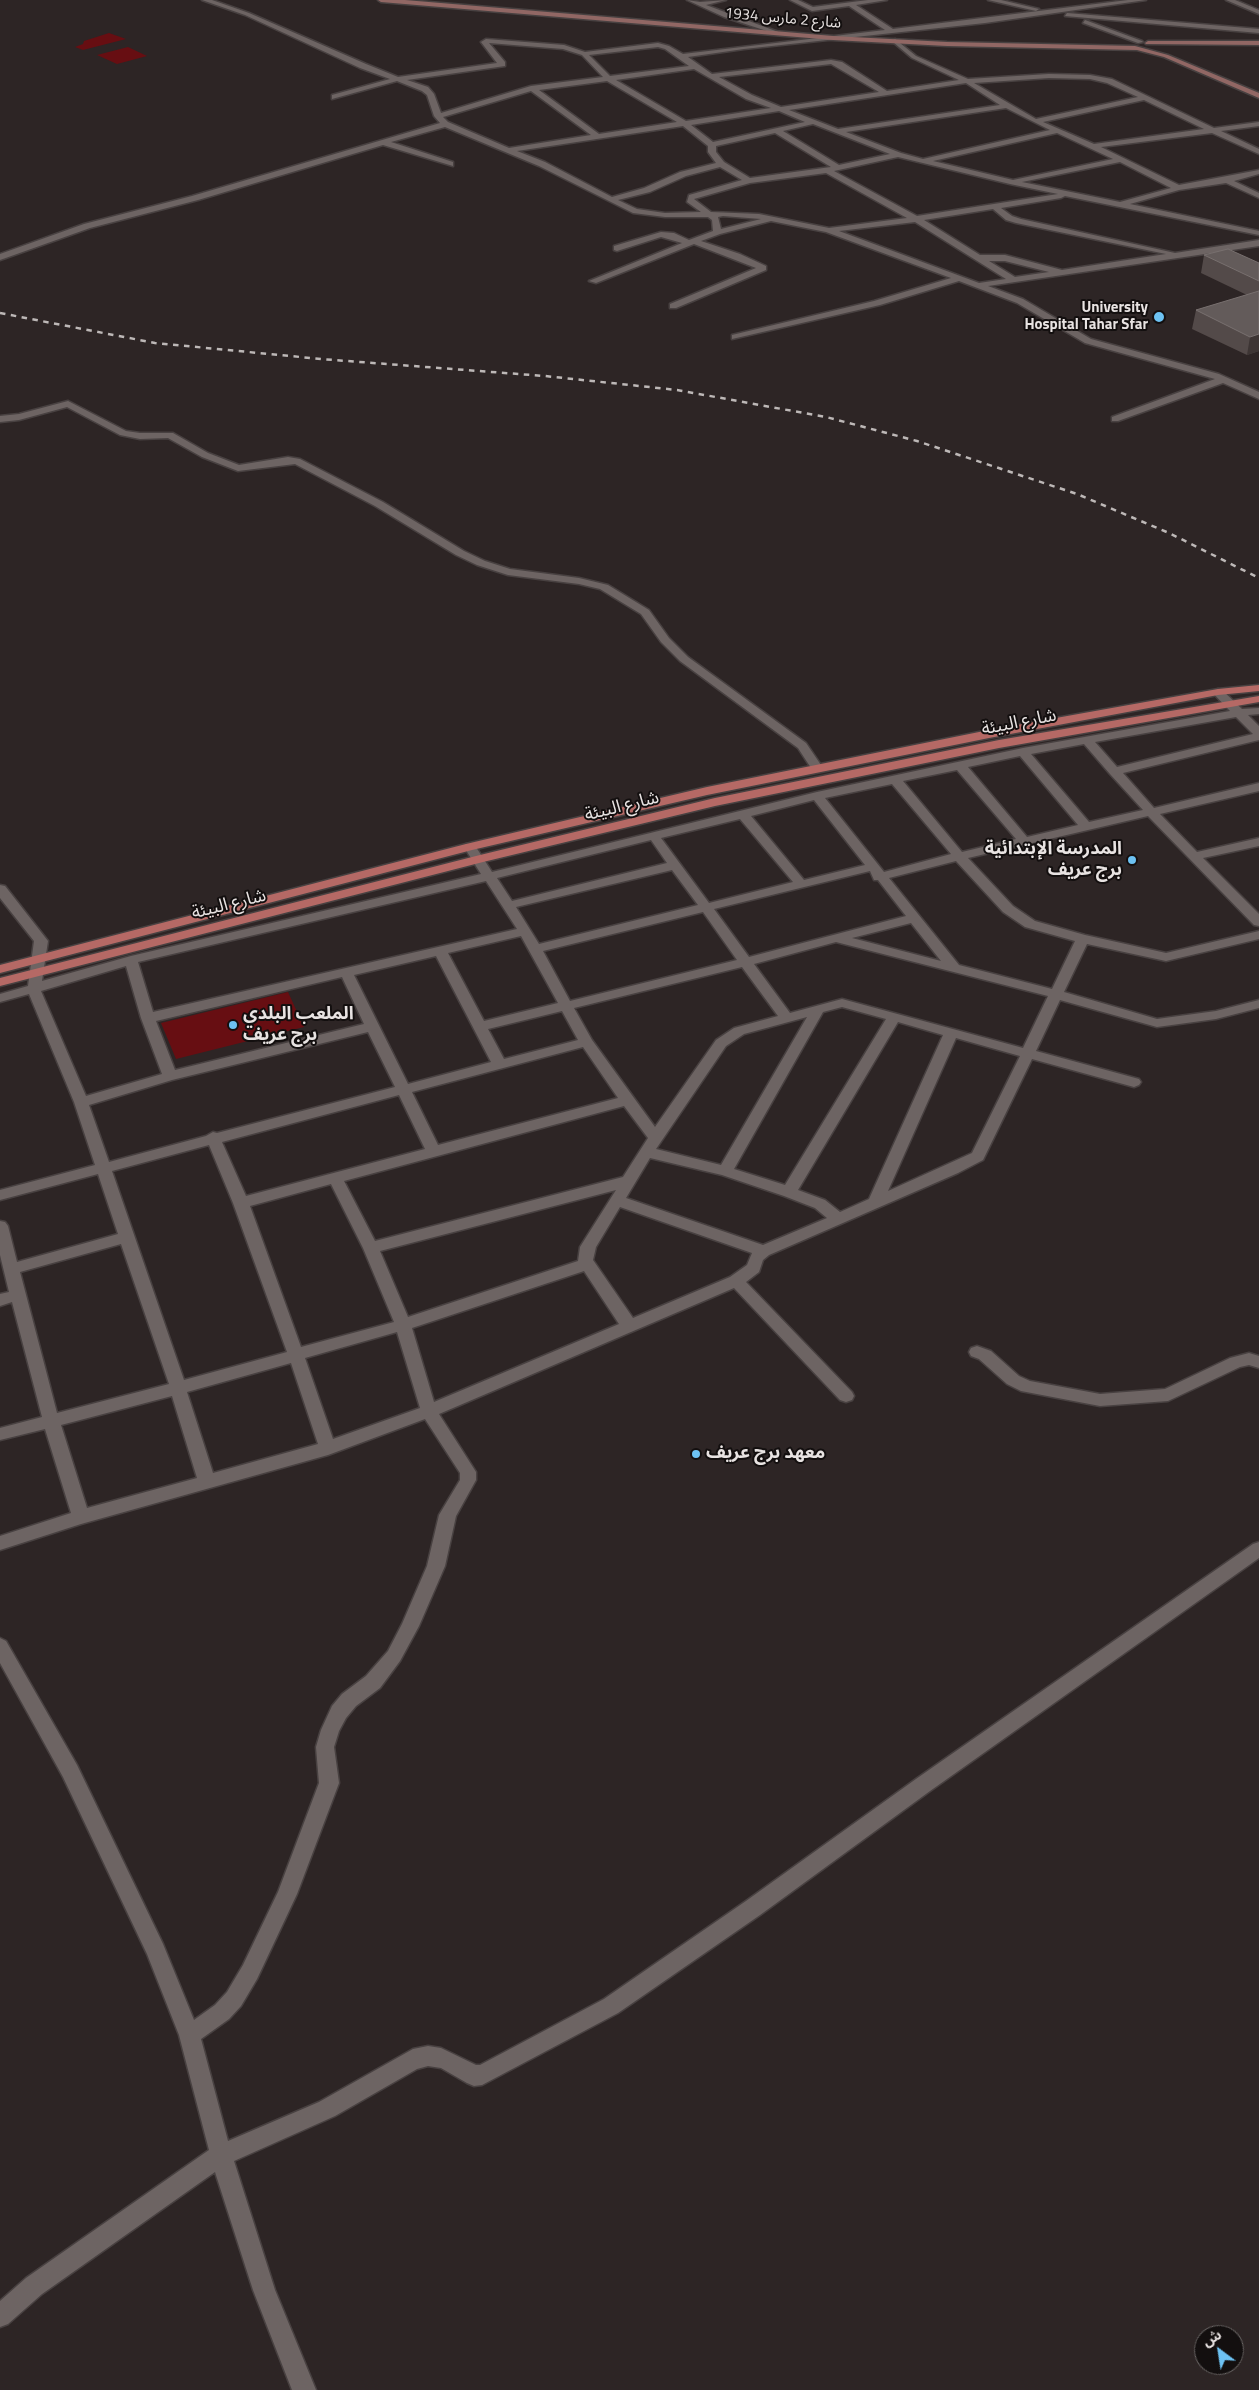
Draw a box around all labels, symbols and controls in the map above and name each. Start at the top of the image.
street label: شارع 2 مارس 1934 [724,5,842,33]
place label: University Hospital Tahar Sfar [1024,299,1148,334]
marker: University Hospital Tahar Sfar [1152,310,1166,324]
street label: شارع البيئة [980,705,1058,741]
street label: شارع البيئة [583,787,661,827]
place label: المدرسة الإبتدائية برج عريف [985,839,1122,882]
marker: المدرسة الإبتدائية برج عريف [1126,854,1138,866]
street label: شارع البيئة [190,885,268,925]
place label: الملعب البلدي برج عريف [243,1004,354,1046]
marker: الملعب البلدي برج عريف [227,1019,239,1031]
place label: معهد برج عريف [706,1443,825,1465]
marker: معهد برج عريف [690,1448,702,1460]
text: ش [1198,2324,1225,2352]
north arrow [1194,2325,1244,2375]

